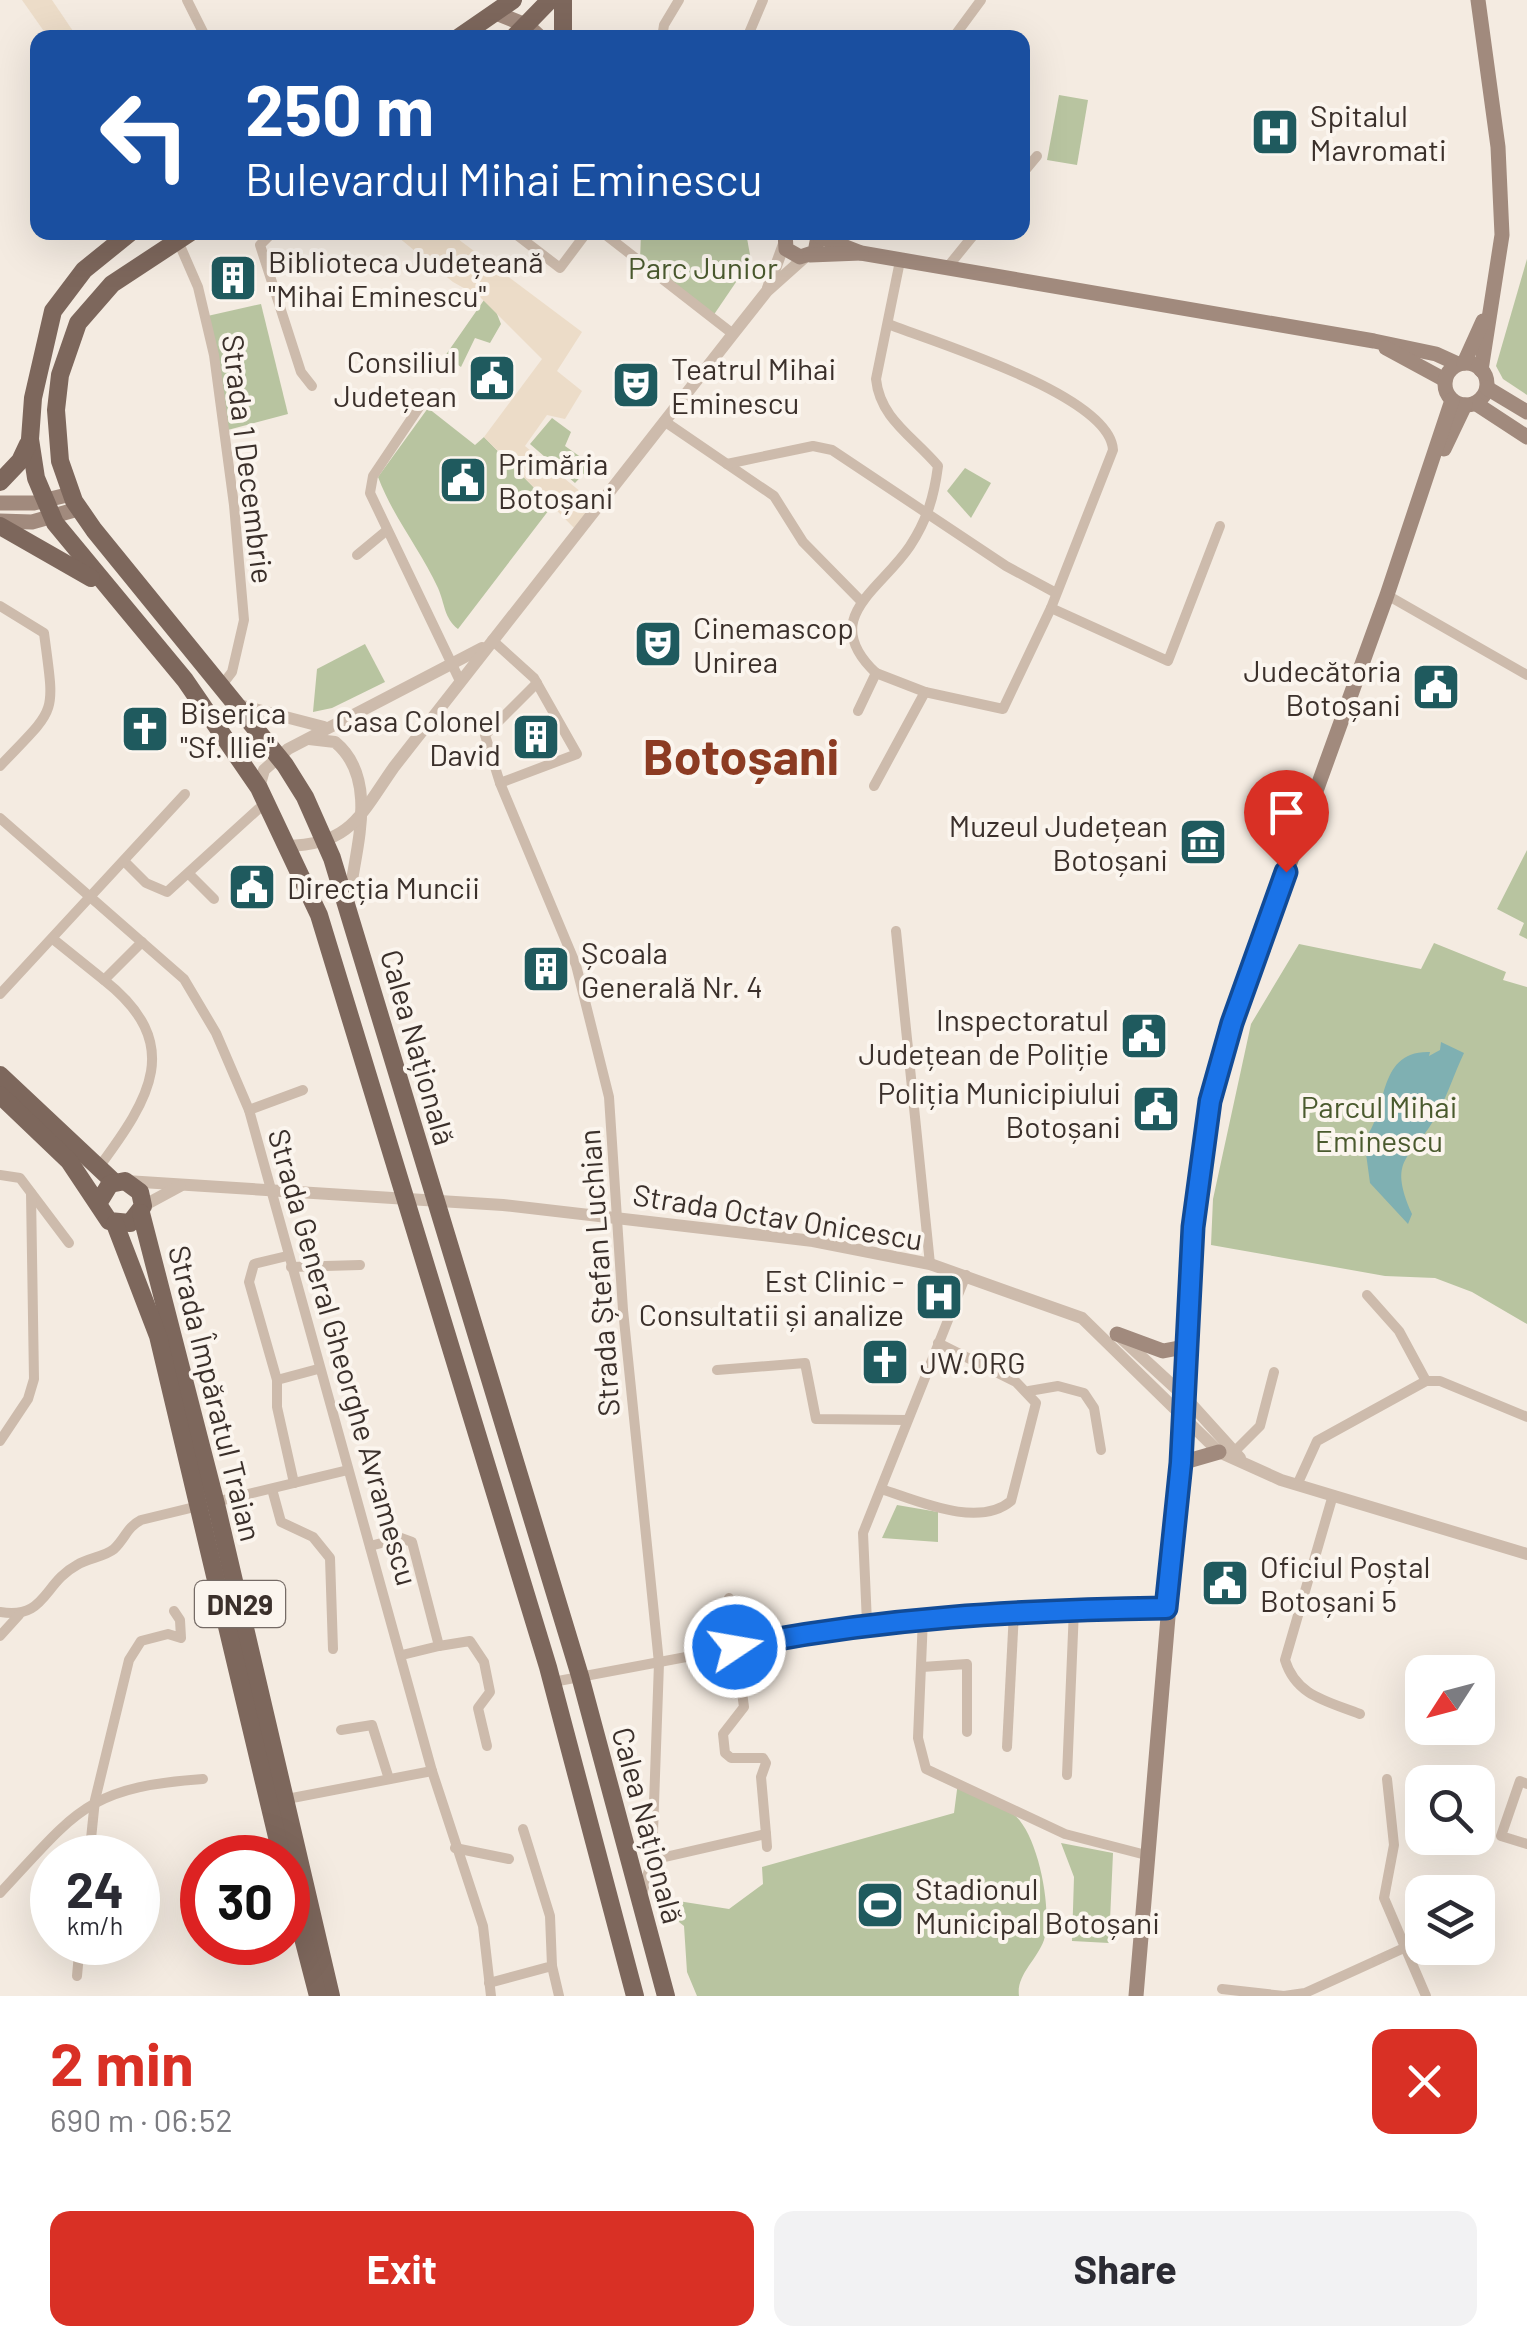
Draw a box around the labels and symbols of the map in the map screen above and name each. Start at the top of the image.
place label: Spitalul Mavromati [1310,97,1447,167]
hospital icon: Spitalul Mavromati [1249,106,1301,158]
place label: Biblioteca Județeană "Mihai Eminescu" [268,243,544,313]
park label: Parc Junior [628,249,778,285]
building icon: Biblioteca Județeană "Mihai Eminescu" [207,252,259,304]
street label: Strada 1 Decembrie [216,332,282,586]
place label: Consiliul Județean [334,343,457,413]
place label: Teatrul Mihai Eminescu [671,350,836,420]
public building icon: Consiliul Județean [466,352,518,404]
theatre icon: Teatrul Mihai Eminescu [610,359,662,411]
place label: Primăria Botoșani [498,445,613,515]
public building icon: Primăria Botoșani [437,454,489,506]
place label: Cinemascop Unirea [693,609,854,679]
theatre icon: Cinemascop Unirea [632,618,684,670]
place label: Judecătoria Botoșani [1244,652,1401,722]
public building icon: Judecătoria Botoșani [1410,661,1462,713]
place label: Biserica "Sf. Ilie" [180,694,286,764]
place label: Casa Colonel David [335,702,501,772]
church icon: Biserica "Sf. Ilie" [119,703,171,755]
building icon: Casa Colonel David [510,711,562,763]
district label: Botoșani [643,725,839,785]
pin [1244,770,1329,873]
place label: Muzeul Județean Botoșani [949,807,1168,877]
museum icon: Muzeul Județean Botoșani [1177,816,1229,868]
public building icon: Direcția Muncii [226,861,278,913]
place label: Direcția Muncii [287,869,480,905]
place label: Școala Generală Nr. 4 [581,934,763,1004]
building icon: Școala Generală Nr. 4 [520,943,572,995]
street label: Calea Națională [374,945,464,1149]
place label: Inspectoratul Județean de Poliție [859,1001,1109,1071]
public building icon: Inspectoratul Județean de Poliție [1118,1010,1170,1062]
place label: Poliția Municipiului Botoșani [877,1074,1121,1144]
public building icon: Poliția Municipiului Botoșani [1130,1083,1182,1135]
park label: Parcul Mihai Eminescu [1301,1088,1457,1158]
street label: Strada General Gheorghe Avramescu [261,1125,427,1589]
street label: Strada Ștefan Luchian [570,1128,626,1418]
street label: Strada Octav Onicescu [631,1175,925,1257]
street label: Strada Împăratul Traian [162,1241,270,1545]
place label: Est Clinic - Consultatii și analize [639,1262,904,1332]
hospital icon: Est Clinic - Consultatii și analize [913,1271,965,1323]
church icon: JW.ORG [859,1336,911,1388]
place label: JW.ORG [920,1344,1026,1380]
place label: Oficiul Poștal Botoșani 5 [1260,1548,1430,1618]
public building icon: Oficiul Poștal Botoșani 5 [1199,1557,1251,1609]
road number: DN29 [195,1581,285,1627]
position arrow [683,1595,787,1699]
north arrow [1405,1655,1495,1745]
street label: Calea Națională [606,1723,692,1927]
speed limit sign: 30 [180,1835,310,1965]
place label: Stadionul Municipal Botoșani [915,1870,1160,1940]
sports icon: Stadionul Municipal Botoșani [854,1879,906,1931]

